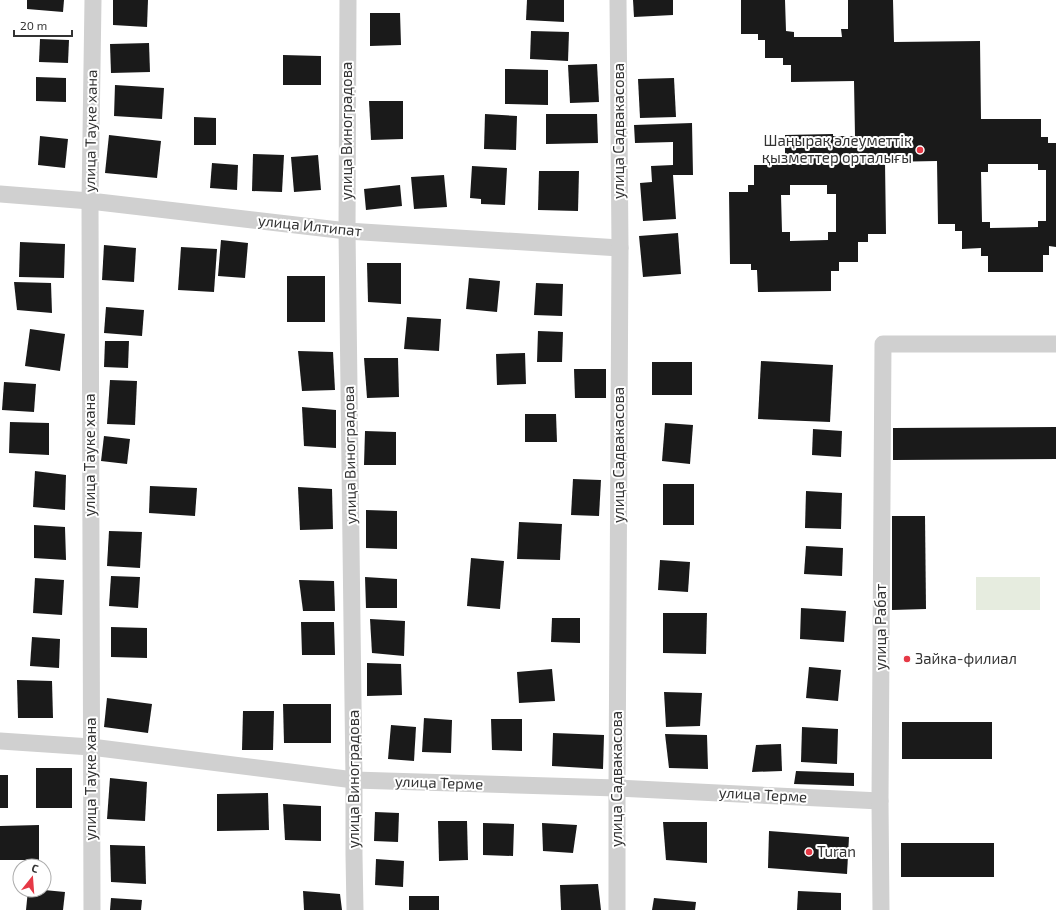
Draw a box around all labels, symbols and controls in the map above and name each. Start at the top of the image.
scale bar [14,12,72,38]
text: 20 m [20,18,47,32]
street label: улица Виноградова [337,62,356,200]
street label: улица Садвакасова [609,63,628,199]
street label: улица Тауке хана [80,69,101,193]
place label: Шаңырақ әлеуметтік қызметтер орталығы [762,131,912,166]
marker: Шаңырақ әлеуметтік қызметтер орталығы [915,145,925,155]
street label: улица Илтипат [257,211,363,240]
street label: улица Виноградова [339,386,360,524]
street label: улица Садвакасова [609,387,628,523]
street label: улица Тауке хана [80,394,99,516]
street label: улица Рабат [871,584,890,670]
place label: Зайка-филиал [915,649,1017,667]
marker: Зайка-филиал [902,654,912,664]
street label: улица Виноградова [344,710,363,848]
street label: улица Садвакасова [607,711,626,847]
street label: улица Тауке хана [81,718,100,840]
street label: улица Терме [395,771,484,794]
street label: улица Терме [718,783,808,806]
place label: Turan [817,842,856,860]
marker: Turan [804,847,814,857]
north arrow [12,858,52,898]
text: С [30,861,41,875]

